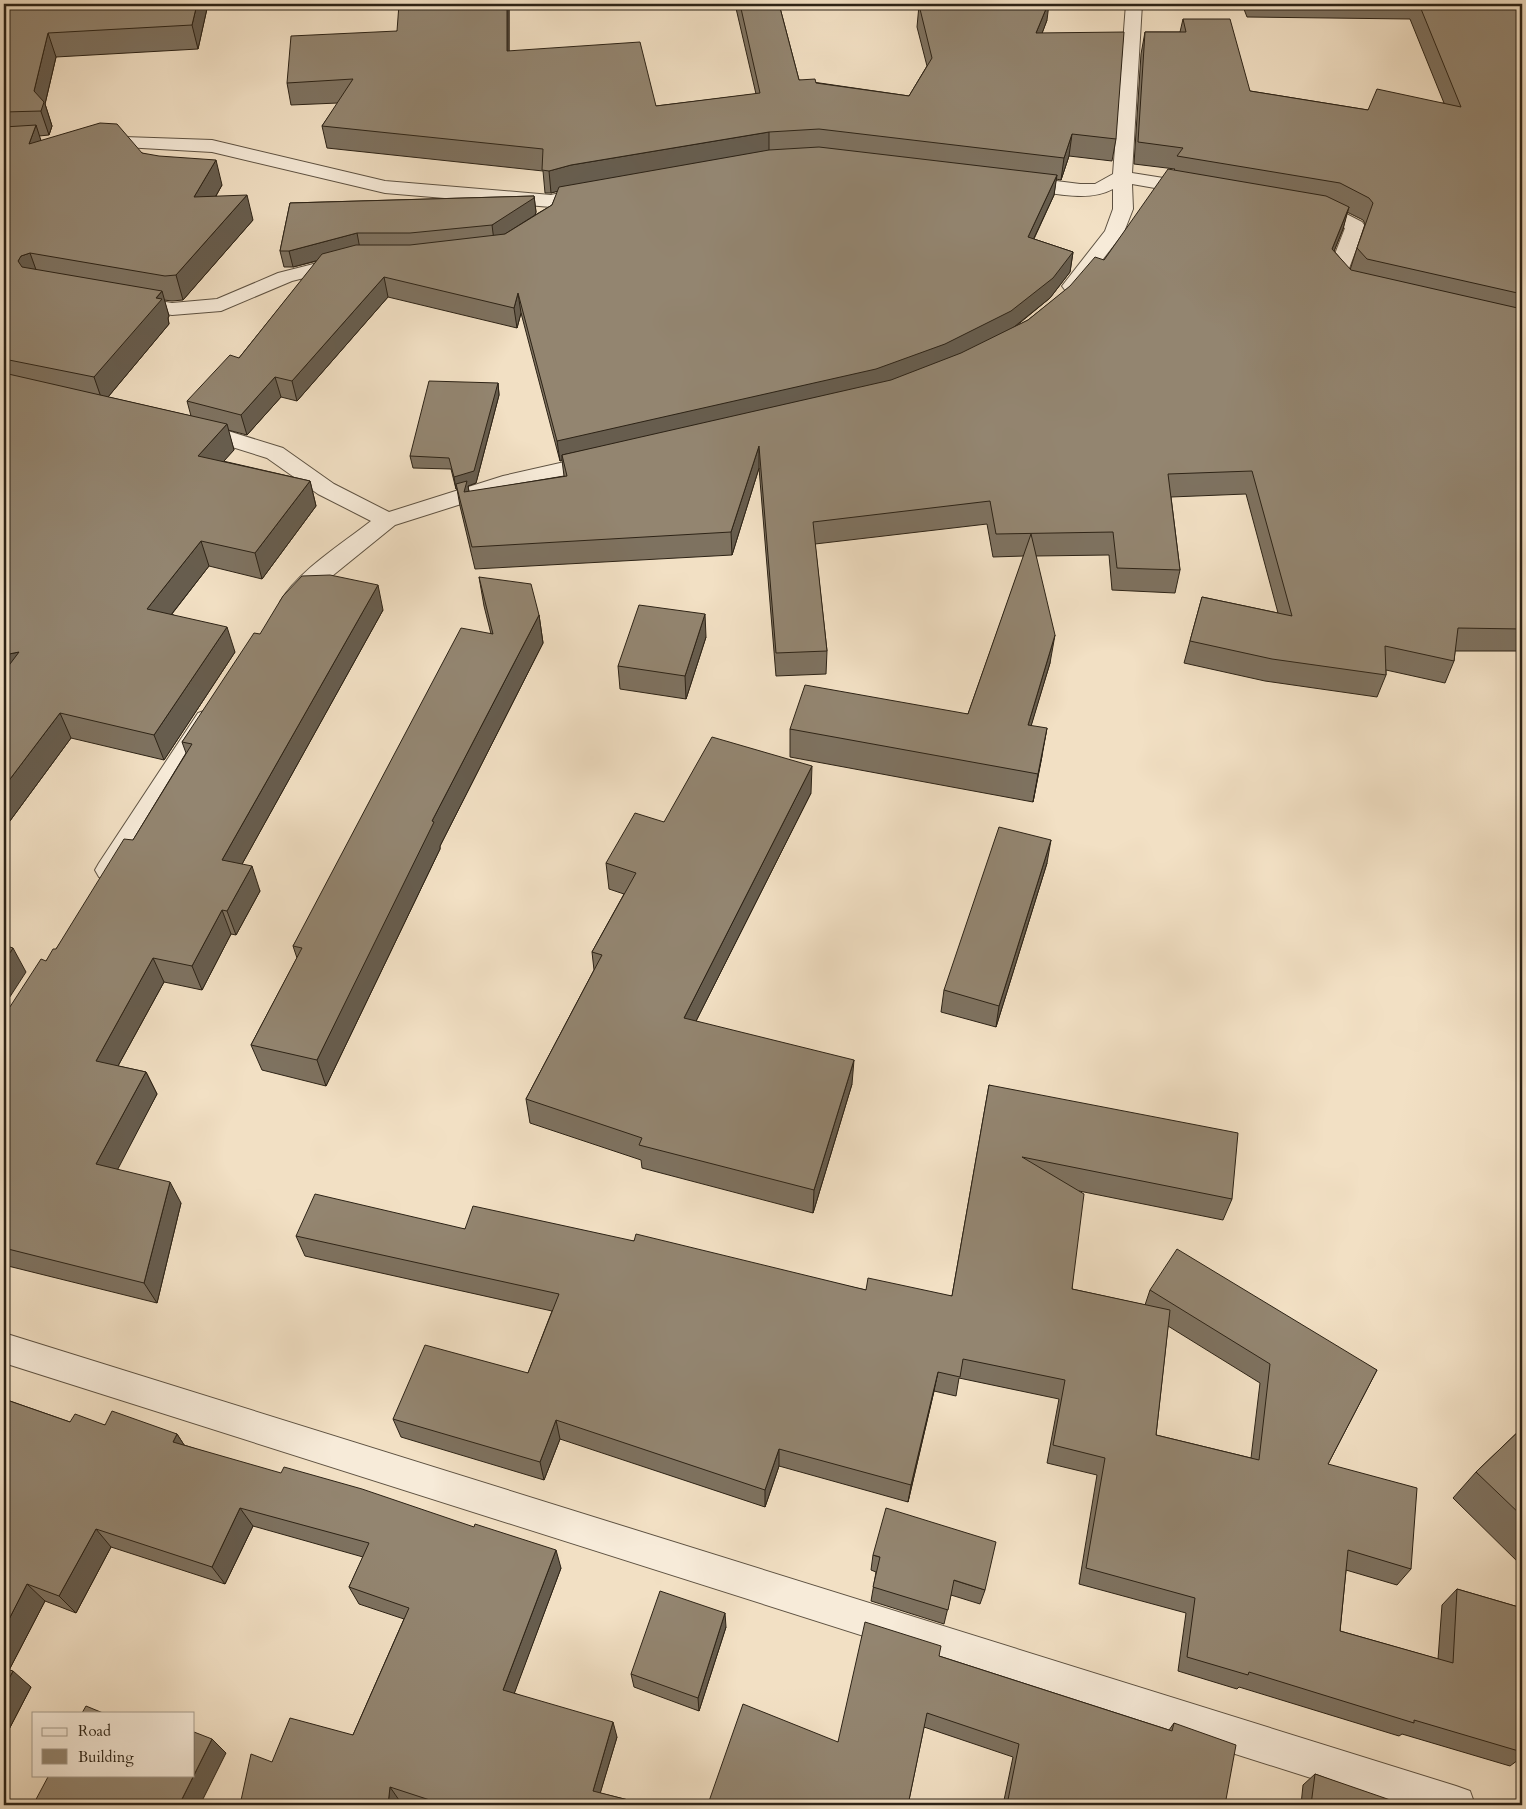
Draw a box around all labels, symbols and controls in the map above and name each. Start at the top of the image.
legend [32,1712,195,1776]
text: Road [78,1721,111,1741]
text: Building [78,1747,134,1767]

